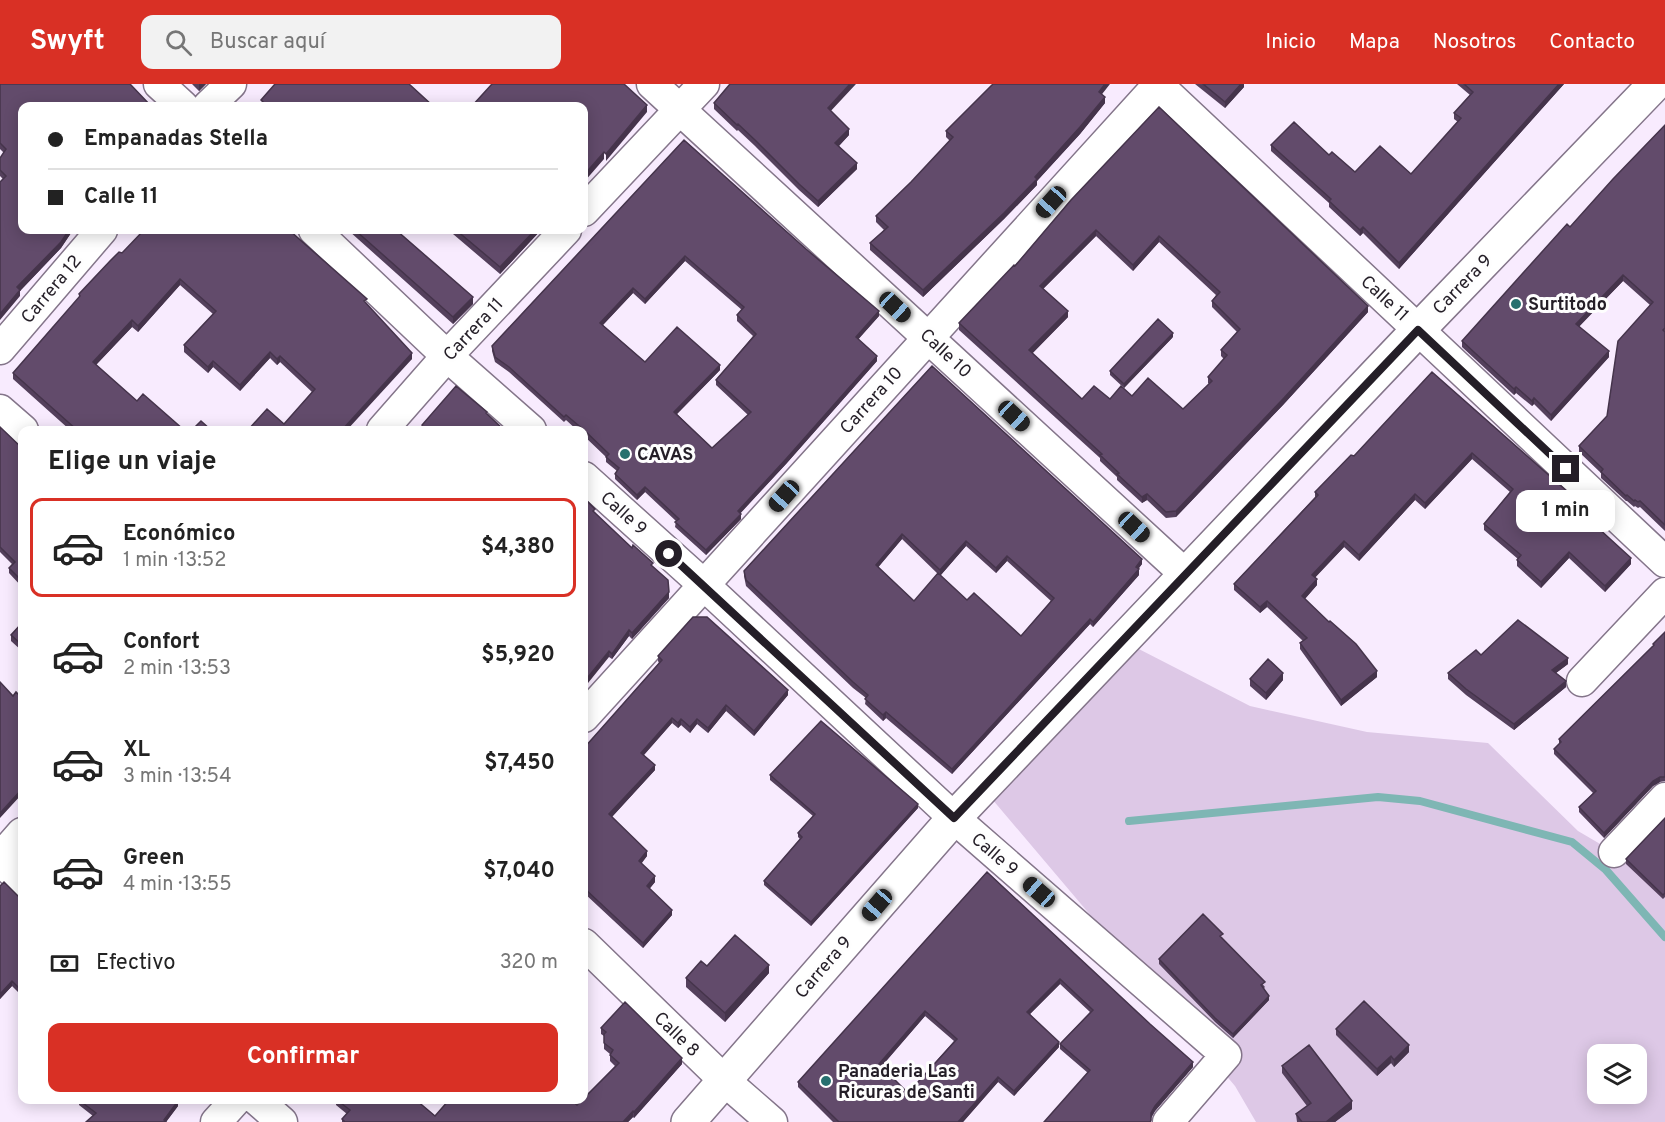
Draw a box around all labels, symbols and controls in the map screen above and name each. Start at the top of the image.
search box [141,15,561,69]
text: Swyft [30,24,105,60]
icon: search [162,26,195,59]
text: Buscar aquí [210,29,325,56]
text: Inicio [1265,29,1316,56]
text: Mapa [1349,29,1400,56]
text: Nosotros [1433,29,1516,56]
text: Contacto [1549,29,1635,56]
text: Empanadas Stella [84,126,268,153]
car [1032,183,1070,221]
text: Calle 11 [84,184,158,211]
street label: Carrera 9 [1428,250,1498,320]
street label: Carrera 12 [17,251,88,329]
street label: Calle 11 [1355,271,1413,327]
car [876,288,914,326]
street label: Carrera 11 [439,293,509,367]
place label: Surtitodo [1528,294,1607,317]
marker: Surtitodo [1509,297,1523,311]
street label: Calle 10 [914,324,976,384]
street label: Carrera 10 [836,362,909,440]
car [995,397,1033,435]
place label: CAVAS [637,444,693,467]
text: Elige un viaje [48,445,217,479]
marker: CAVAS [618,447,632,461]
route end [1552,455,1579,482]
car [765,477,803,515]
street label: Calle 9 [595,487,651,541]
callout: 1 min [1516,490,1616,532]
text: 1 min [1541,498,1590,524]
car [1115,508,1153,546]
icon: car [51,521,105,575]
text: Económico [123,521,236,548]
text: $4,380 [481,534,555,561]
route start [655,540,682,567]
text: 1 min · 13:52 [123,548,226,574]
icon: car [51,629,105,683]
text: Confort [123,629,200,656]
text: $5,920 [481,642,555,669]
text: 2 min · 13:53 [123,656,231,682]
icon: car [51,737,105,791]
text: XL [123,737,150,764]
text: $7,450 [484,750,555,777]
text: 3 min · 13:54 [123,764,232,790]
street label: Calle 9 [966,828,1022,882]
icon: car [51,845,105,899]
text: Green [123,845,185,872]
text: $7,040 [483,858,555,885]
text: 4 min · 13:55 [123,872,232,898]
car [1020,873,1058,911]
car [858,886,896,924]
street label: Carrera 9 [791,932,858,1004]
icon: cash [48,947,81,980]
text: Efectivo [96,950,176,977]
text: 320 m [500,950,558,976]
street label: Calle 8 [648,1008,704,1063]
button: Confirmar [48,1023,558,1092]
map controls [1587,1044,1647,1104]
button: layers [1587,1044,1647,1104]
place label: Panaderia Las Ricuras de Santi [838,1061,975,1105]
marker: Panaderia Las Ricuras de Santi [819,1074,833,1088]

